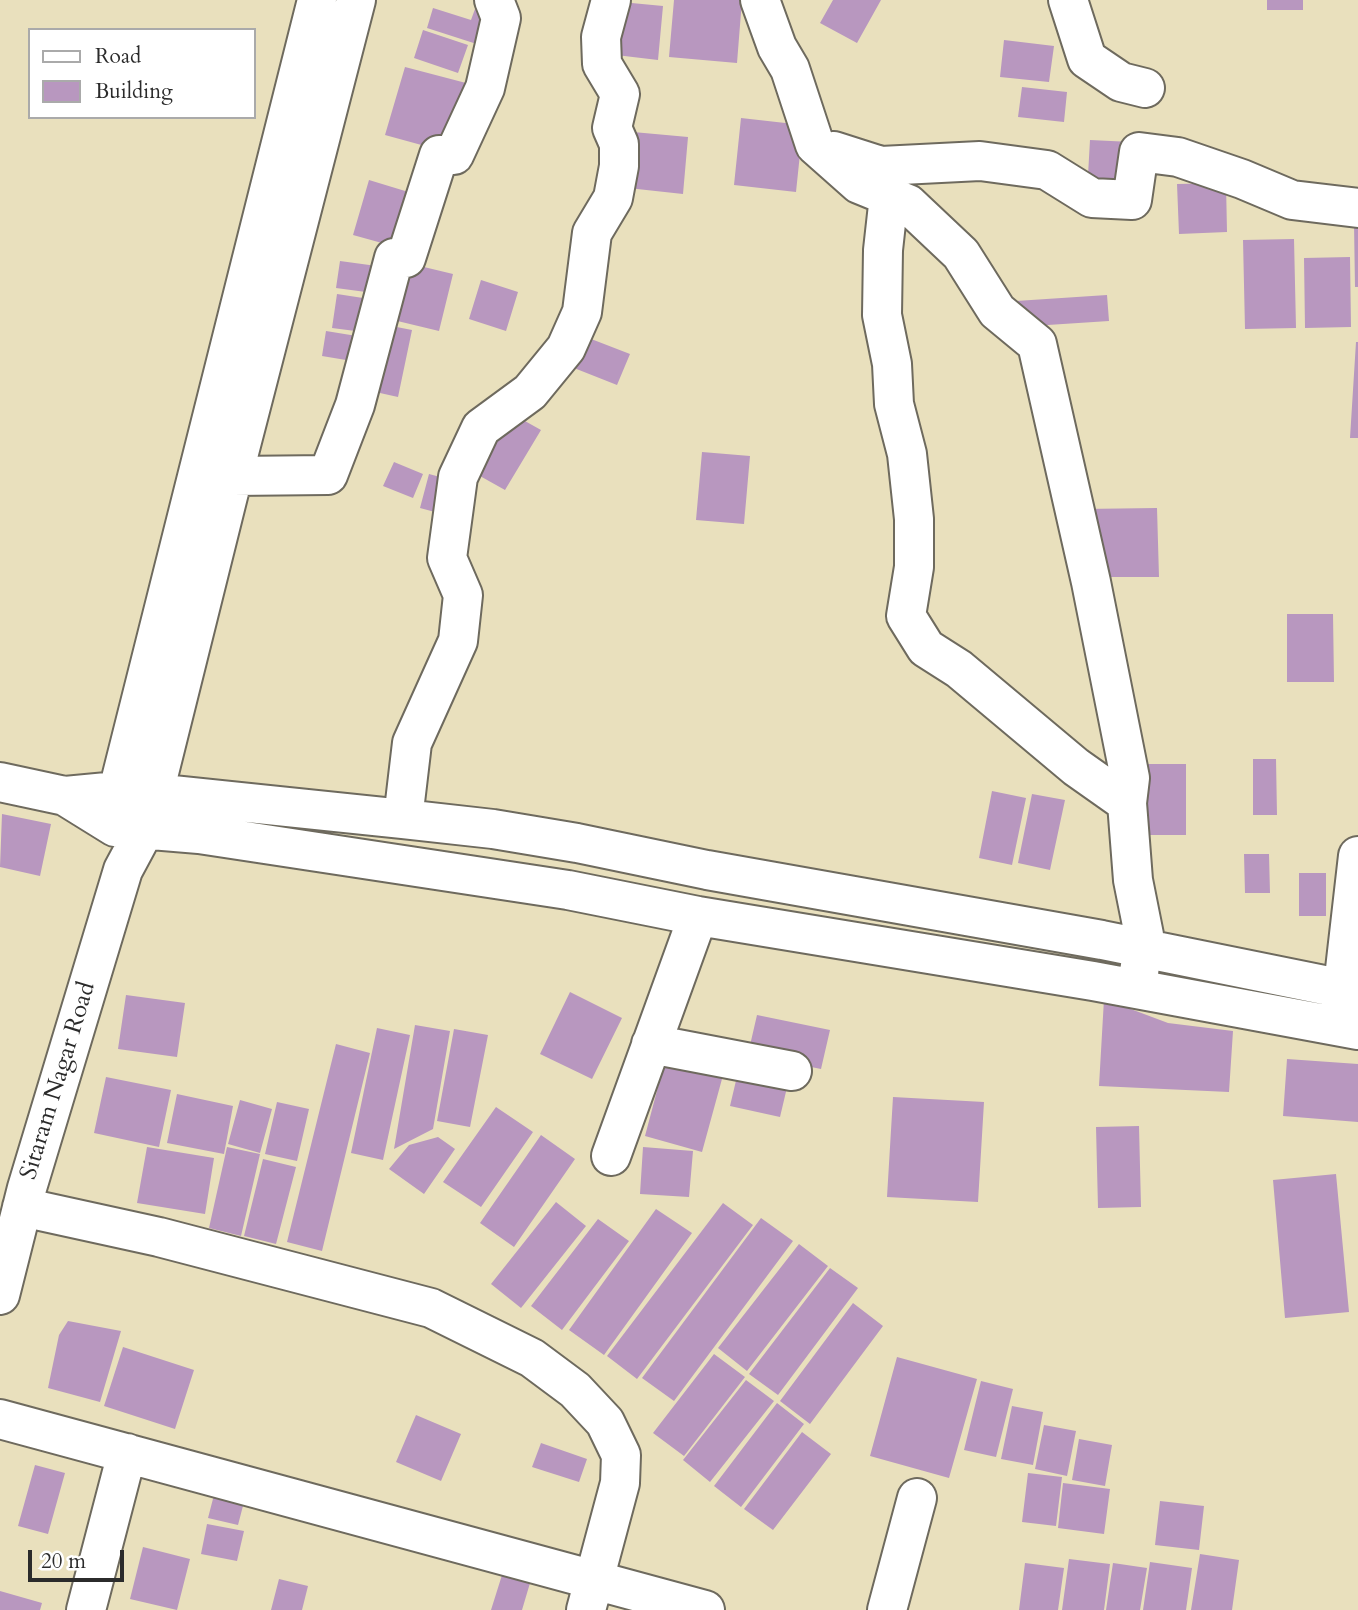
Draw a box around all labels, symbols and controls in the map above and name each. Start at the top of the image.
legend [28,28,256,119]
text: Road [95,42,141,71]
text: Building [95,77,173,106]
street label: Sitaram Nagar Road [15,979,103,1183]
scale bar [32,1536,128,1580]
text: 20 m [41,1547,86,1576]

